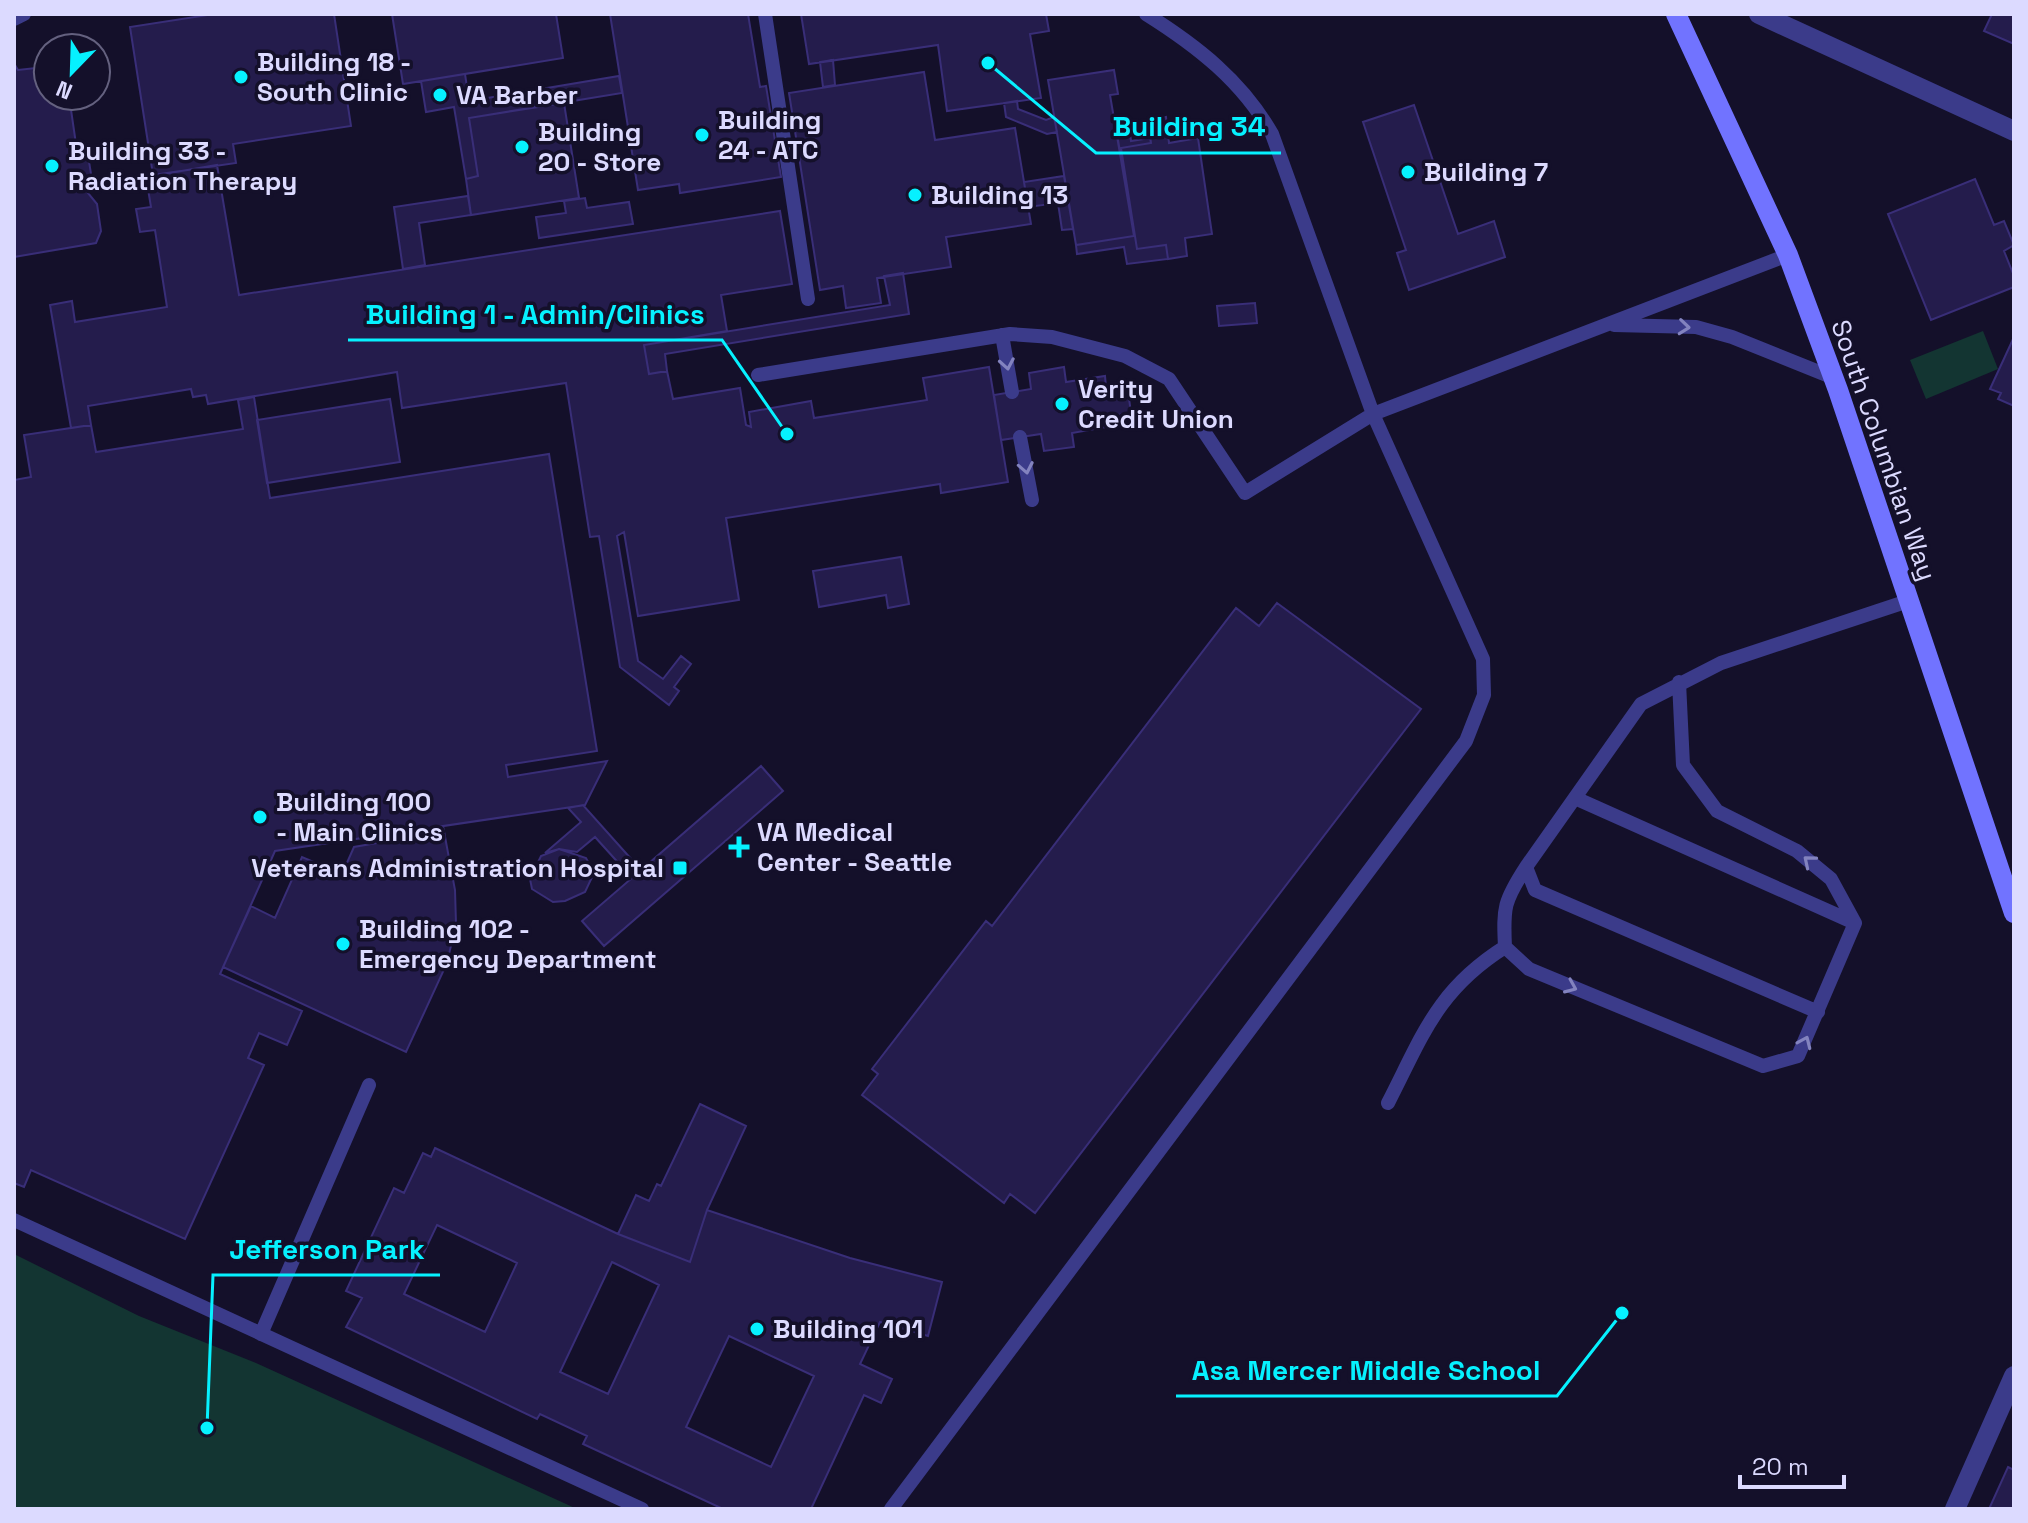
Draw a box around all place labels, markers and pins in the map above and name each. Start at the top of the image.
place label: Building 18 - South Clinic [257,45,411,109]
marker: Building 18 - South Clinic [232,68,250,86]
place label: VA Barber [456,78,578,112]
marker: VA Barber [431,86,449,104]
callout: Building 34 [1096,101,1281,153]
place label: Building 24 - ATC [718,103,821,167]
place label: Building 20 - Store [538,115,661,179]
marker: Building 24 - ATC [693,126,711,144]
place label: Building 33 - Radiation Therapy [68,134,297,198]
marker: Building 20 - Store [513,138,531,156]
place label: Building 7 [1424,155,1548,189]
marker: Building 33 - Radiation Therapy [43,157,61,175]
marker: Building 7 [1399,163,1417,181]
place label: Building 13 [931,178,1068,212]
marker: Building 13 [906,186,924,204]
callout: Building 1 - Admin/Clinics [348,288,722,340]
place label: Verity Credit Union [1078,372,1234,436]
marker: Verity Credit Union [1053,395,1071,413]
place label: Building 100 - Main Clinics [276,785,443,849]
marker: Building 100 - Main Clinics [251,808,269,826]
place label: VA Medical Center - Seattle [757,815,952,879]
marker: VA Medical Center - Seattle [728,836,750,858]
place label: Veterans Administration Hospital [251,851,664,885]
marker: Veterans Administration Hospital [671,859,689,877]
place label: Building 102 - Emergency Department [359,912,657,976]
marker: Building 102 - Emergency Department [334,935,352,953]
callout: Jefferson Park [213,1223,440,1275]
place label: Building 101 [773,1312,923,1346]
marker: Building 101 [748,1320,766,1338]
callout: Asa Mercer Middle School [1176,1344,1557,1396]

